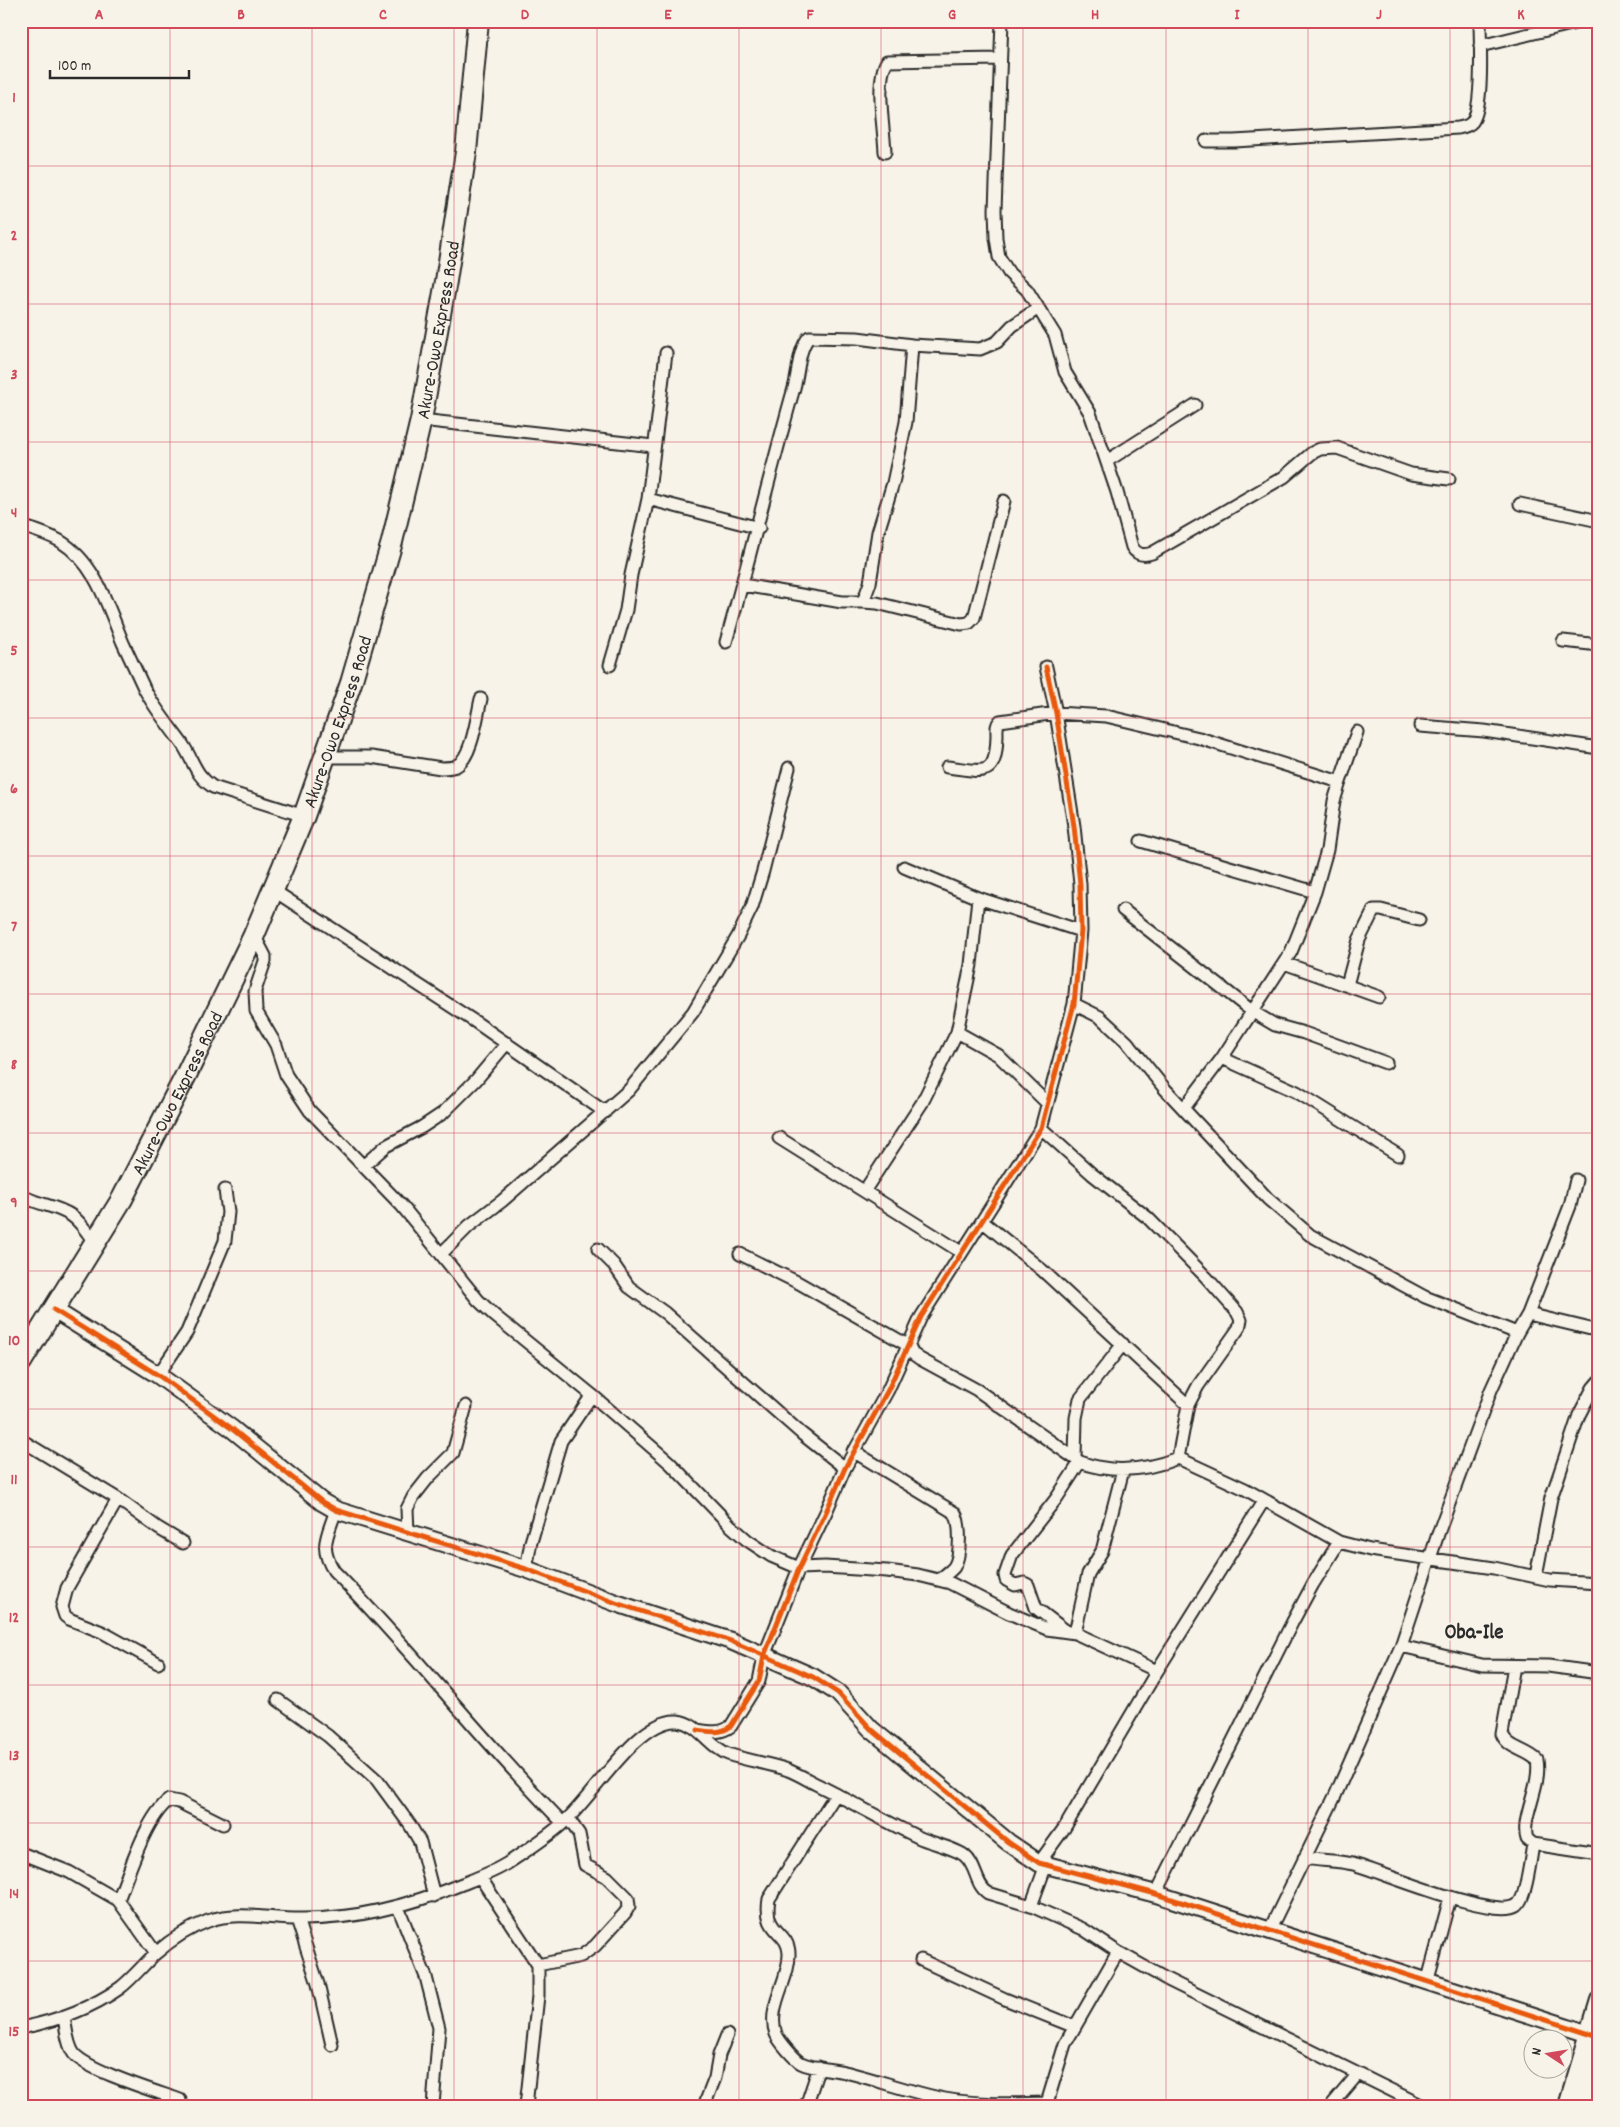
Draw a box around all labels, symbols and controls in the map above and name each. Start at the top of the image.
text: A [95,4,104,27]
text: B [237,4,245,27]
text: C [379,4,387,27]
text: D [521,4,530,27]
text: E [664,4,672,27]
text: F [806,4,814,27]
text: G [948,4,956,27]
text: H [1091,4,1099,27]
text: I [1235,4,1241,27]
text: J [1376,4,1382,27]
text: K [1517,4,1525,27]
scale bar [50,48,189,80]
text: 100 m [58,56,91,78]
text: 1 [12,87,16,110]
text: 2 [11,225,18,248]
street label: Akure-Owo Express Road [411,239,469,421]
text: 3 [10,364,18,387]
text: 4 [11,502,17,525]
street label: Akure-Owo Express Road [298,633,381,812]
text: 5 [10,640,18,663]
text: 6 [10,778,18,801]
text: 7 [11,916,17,939]
street label: Akure-Owo Express Road [126,1008,232,1181]
text: 8 [11,1054,18,1077]
text: 9 [10,1192,18,1215]
text: 10 [8,1330,20,1353]
text: 11 [10,1469,18,1492]
text: 12 [9,1607,19,1630]
district label: Oba-Ile [1445,1619,1503,1649]
text: 13 [9,1745,19,1768]
text: 14 [9,1883,19,1906]
text: 15 [9,2021,19,2044]
north arrow [1522,2030,1572,2080]
text: N [1527,2046,1548,2057]

